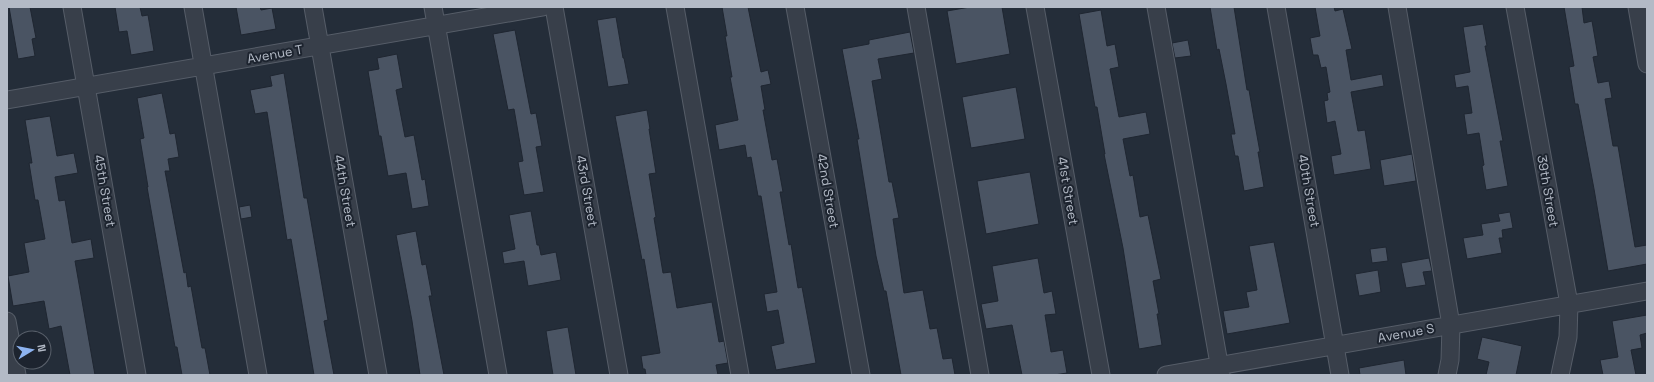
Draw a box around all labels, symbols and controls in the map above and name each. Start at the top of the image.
street label: Avenue T [246,41,305,67]
street label: 42nd Street [813,152,843,230]
street label: 44th Street [330,153,360,229]
street label: 40th Street [1294,153,1324,229]
street label: 45th Street [90,154,120,228]
street label: 43rd Street [572,154,602,228]
street label: 39th Street [1533,154,1563,228]
street label: 41st Street [1054,156,1082,226]
street label: Avenue S [1376,320,1436,346]
north arrow [12,330,52,370]
text: N [34,343,49,353]

